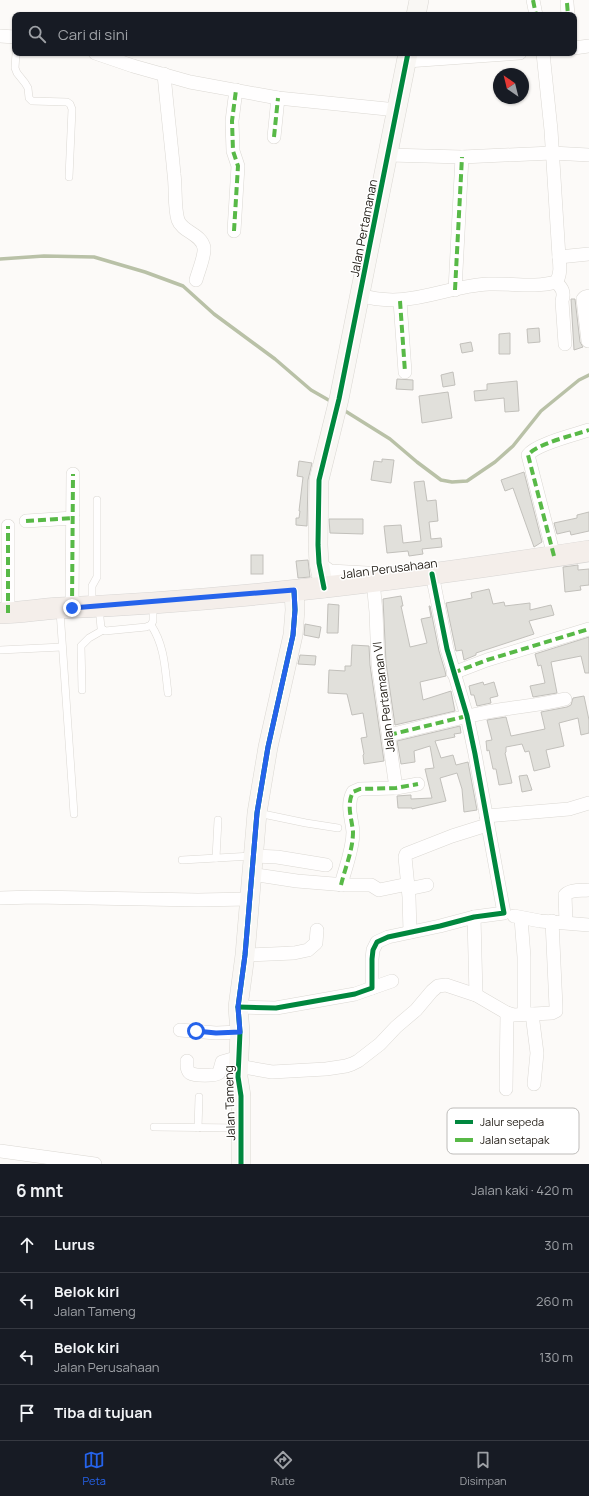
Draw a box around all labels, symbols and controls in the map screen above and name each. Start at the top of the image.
search box [12,12,577,56]
icon: search [26,23,48,45]
text: Cari di sini [58,24,128,45]
north arrow [493,68,529,104]
street label: Jalan Pertamanan [346,178,381,278]
street label: Jalan Perusahaan [340,554,438,583]
route end [63,599,81,617]
street label: Jalan Pertamanan VI [368,641,399,753]
route start [187,1022,205,1040]
street label: Jalan Tameng [220,1065,239,1141]
legend [447,1108,579,1154]
text: Jalur sepeda [480,1114,544,1129]
text: Jalan setapak [480,1132,550,1147]
text: 6 mnt [16,1179,63,1202]
text: Jalan kaki · 420 m [471,1181,573,1199]
icon: ahead [16,1234,38,1256]
text: Lurus [54,1234,95,1255]
text: 30 m [544,1236,573,1254]
text: Belok kiri [54,1281,120,1302]
icon: left [16,1290,38,1312]
text: 260 m [536,1292,573,1310]
text: Jalan Tameng [54,1302,136,1320]
text: Belok kiri [54,1337,120,1358]
icon: left [16,1346,38,1368]
text: 130 m [539,1348,573,1366]
text: Jalan Perusahaan [54,1358,160,1376]
icon: arrive [16,1402,38,1424]
text: Tiba di tujuan [54,1402,152,1423]
tab: Peta [82,1449,106,1488]
tab: Rute [271,1449,295,1488]
tab: Disimpan [460,1449,507,1488]

